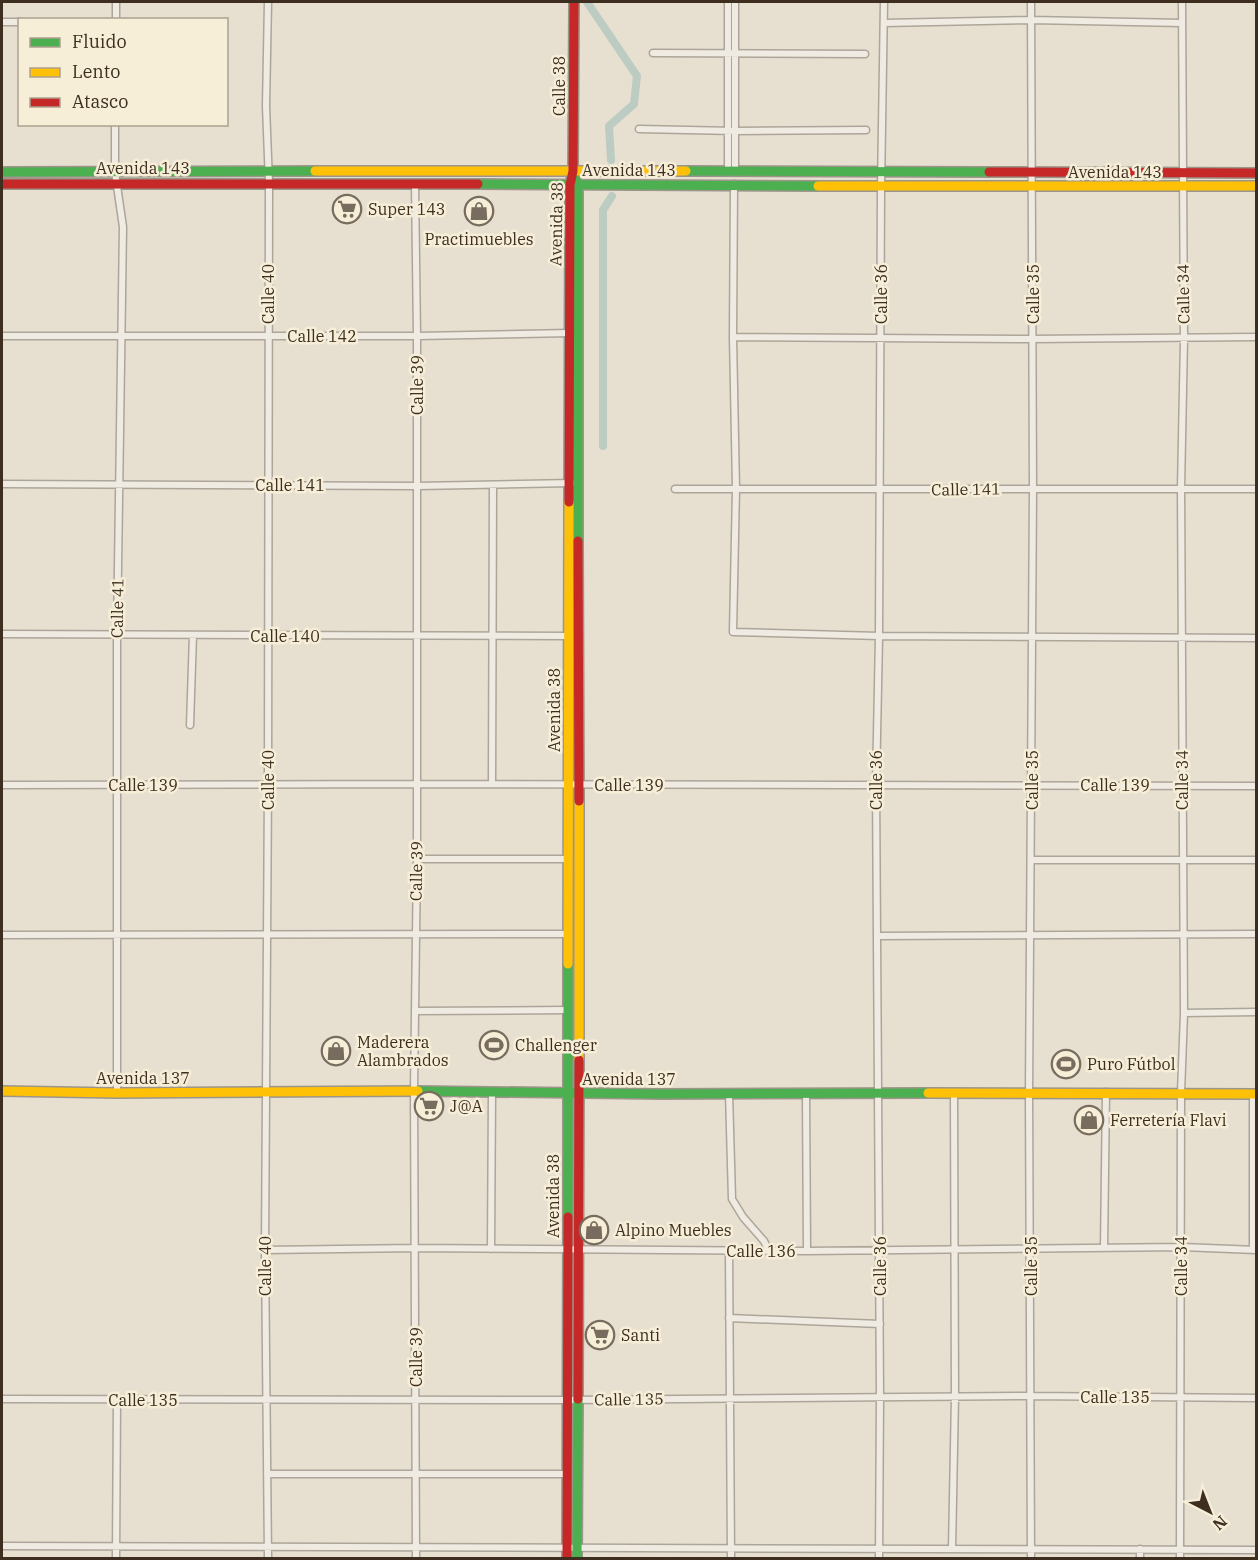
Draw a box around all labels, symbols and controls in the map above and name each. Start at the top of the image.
legend [18,18,228,126]
text: Fluido [72,30,127,53]
street label: Calle 38 [549,56,569,116]
text: Lento [72,60,120,83]
text: Atasco [72,90,128,113]
street label: Avenida 143 [96,158,190,178]
street label: Avenida 143 [582,160,676,180]
street label: Avenida 143 [1068,162,1162,182]
street label: Avenida 38 [545,182,567,266]
supermarket icon: Super 143 [331,193,363,225]
shop icon: Practimuebles [463,195,495,227]
place label: Super 143 [368,199,445,219]
place label: Practimuebles [424,229,534,249]
street label: Calle 40 [258,264,278,324]
street label: Calle 36 [871,264,891,324]
street label: Calle 35 [1023,264,1043,324]
street label: Calle 34 [1172,264,1194,324]
street label: Calle 142 [287,326,357,346]
street label: Calle 39 [407,355,427,415]
street label: Calle 141 [255,475,325,495]
street label: Calle 141 [931,478,1001,500]
street label: Calle 41 [106,578,128,638]
street label: Calle 140 [250,626,320,646]
street label: Avenida 38 [544,668,564,752]
street label: Calle 40 [258,750,278,810]
street label: Calle 36 [866,750,886,810]
street label: Calle 35 [1022,750,1042,810]
street label: Calle 34 [1172,750,1192,810]
street label: Calle 139 [108,775,178,795]
street label: Calle 139 [594,775,664,795]
street label: Calle 139 [1080,775,1150,795]
street label: Calle 39 [405,841,427,901]
sports icon: Challenger [478,1029,510,1061]
place label: Maderera Alambrados [357,1032,449,1070]
shop icon: Maderera Alambrados [320,1035,352,1067]
place label: Challenger [515,1035,597,1055]
sports icon: Puro Fútbol [1050,1048,1082,1080]
place label: Puro Fútbol [1087,1054,1176,1074]
street label: Avenida 137 [96,1068,190,1088]
street label: Avenida 137 [582,1069,676,1089]
supermarket icon: J@A [413,1090,445,1122]
place label: J@A [450,1096,483,1116]
shop icon: Ferretería Flavi [1073,1104,1105,1136]
place label: Ferretería Flavi [1110,1110,1226,1130]
street label: Avenida 38 [543,1154,563,1238]
shop icon: Alpino Muebles [578,1214,610,1246]
place label: Alpino Muebles [615,1220,732,1240]
street label: Calle 40 [255,1236,275,1296]
street label: Calle 36 [870,1236,890,1296]
street label: Calle 35 [1021,1236,1041,1296]
street label: Calle 34 [1171,1236,1191,1296]
street label: Calle 136 [726,1241,796,1261]
supermarket icon: Santi [584,1319,616,1351]
place label: Santi [621,1325,660,1345]
street label: Calle 39 [406,1327,426,1387]
street label: Calle 135 [1080,1387,1150,1407]
street label: Calle 135 [594,1388,664,1410]
street label: Calle 135 [108,1390,178,1410]
north arrow [1180,1482,1240,1542]
text: N [1209,1511,1231,1535]

